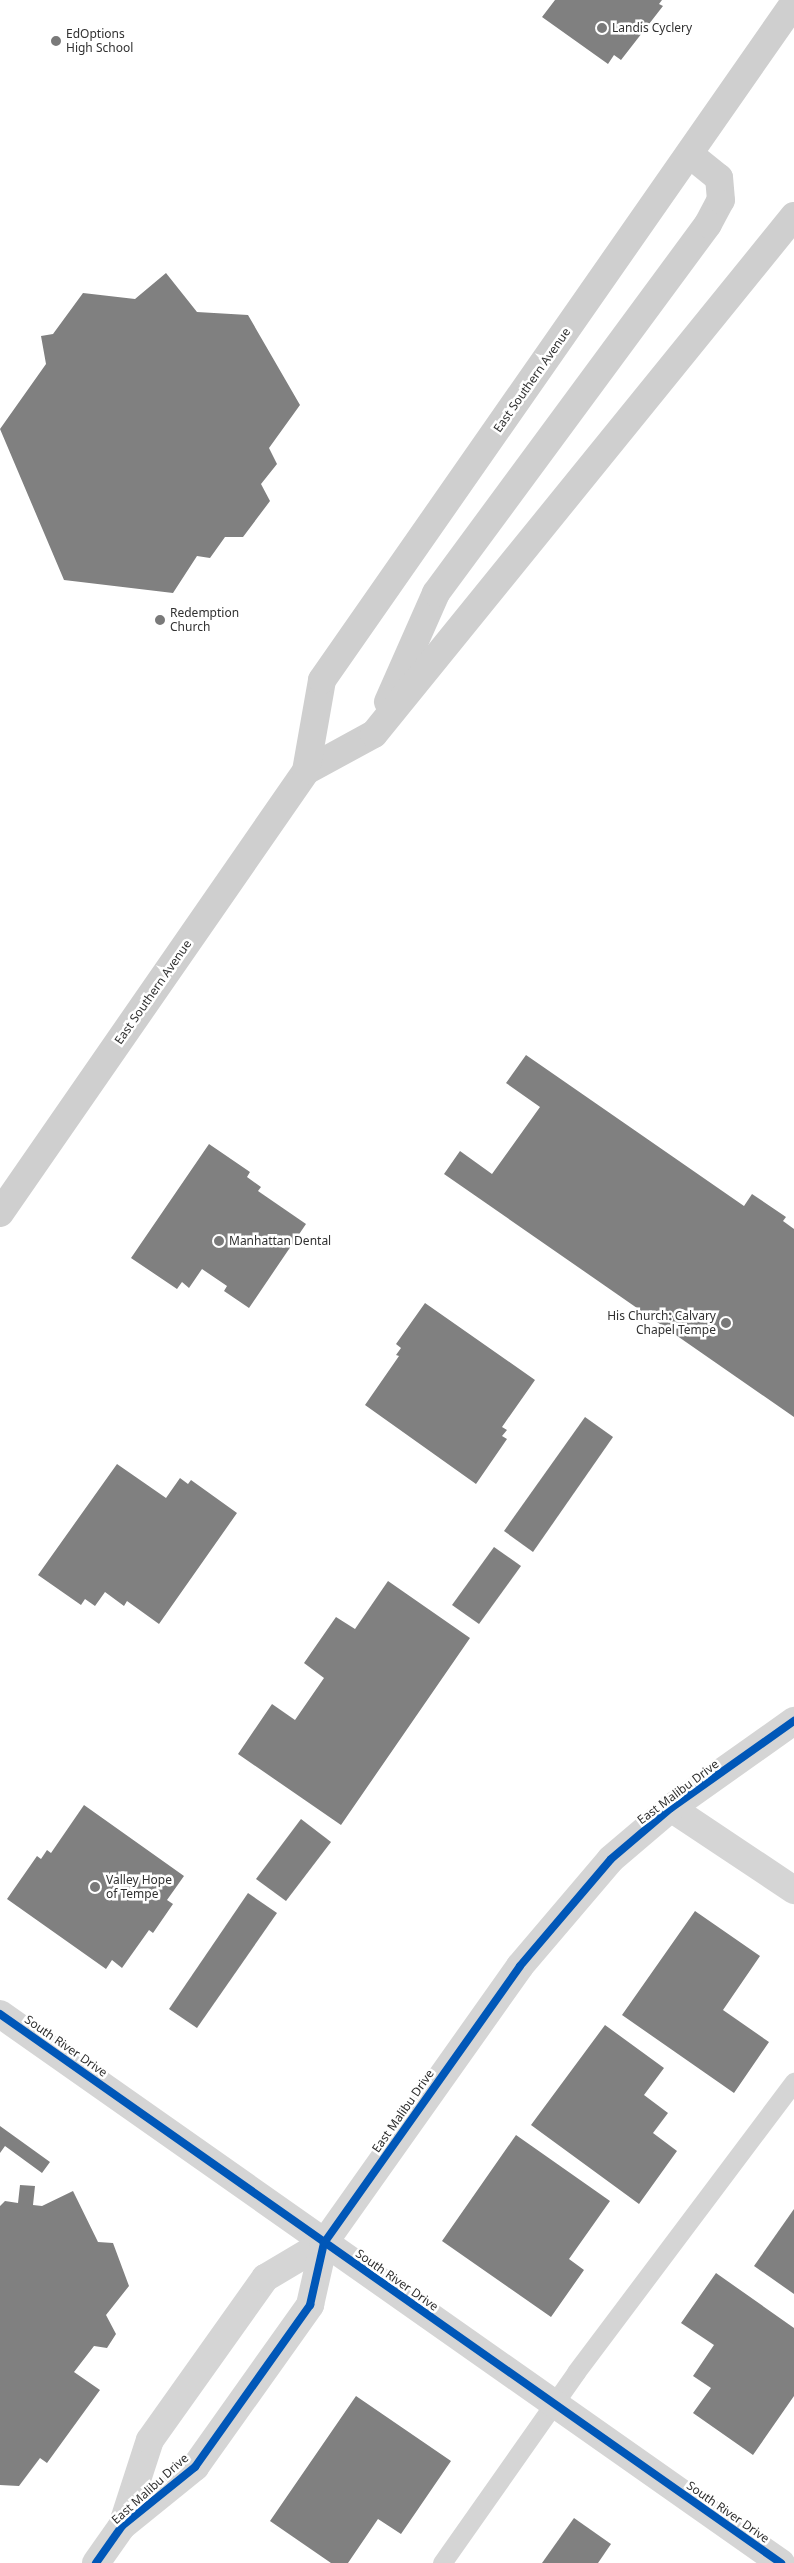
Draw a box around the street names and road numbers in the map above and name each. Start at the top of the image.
street label: East Southern Avenue [491,325,573,435]
street label: East Southern Avenue [112,937,194,1047]
street label: East Malibu Drive [635,1757,721,1827]
street label: South River Drive [22,2012,110,2080]
street label: East Malibu Drive [369,2067,437,2155]
street label: South River Drive [353,2246,441,2314]
street label: East Malibu Drive [109,2451,191,2527]
street label: South River Drive [684,2478,772,2546]

